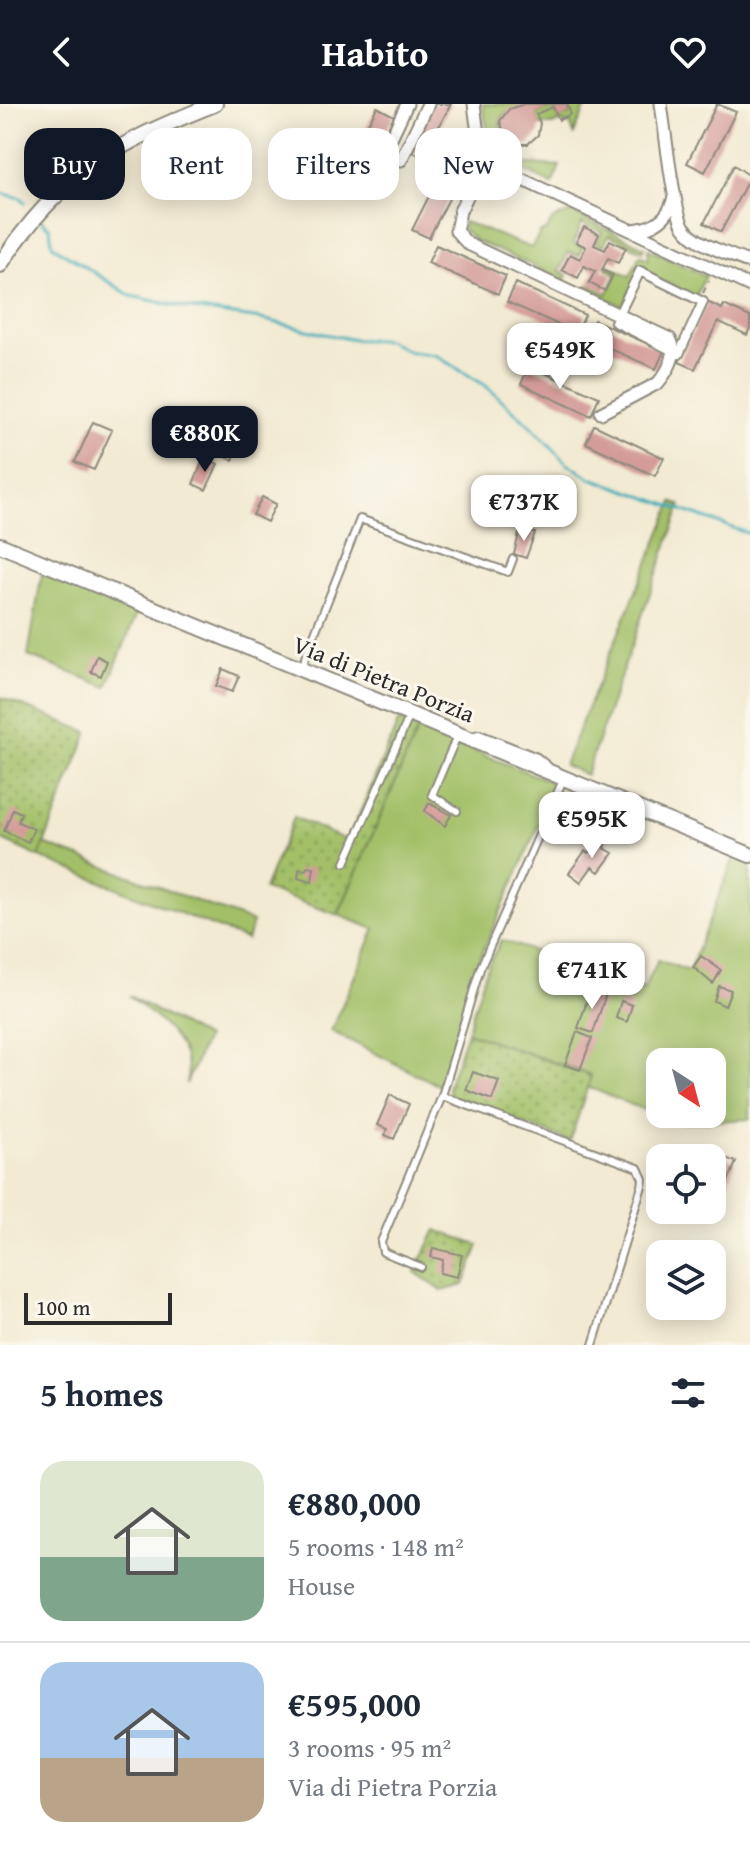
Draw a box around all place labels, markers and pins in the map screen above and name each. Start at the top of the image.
pin: €549K [504,323,616,391]
pin: €880K [149,406,261,474]
pin: €737K [468,475,580,543]
pin: €595K [536,792,648,860]
pin: €741K [536,943,648,1011]

